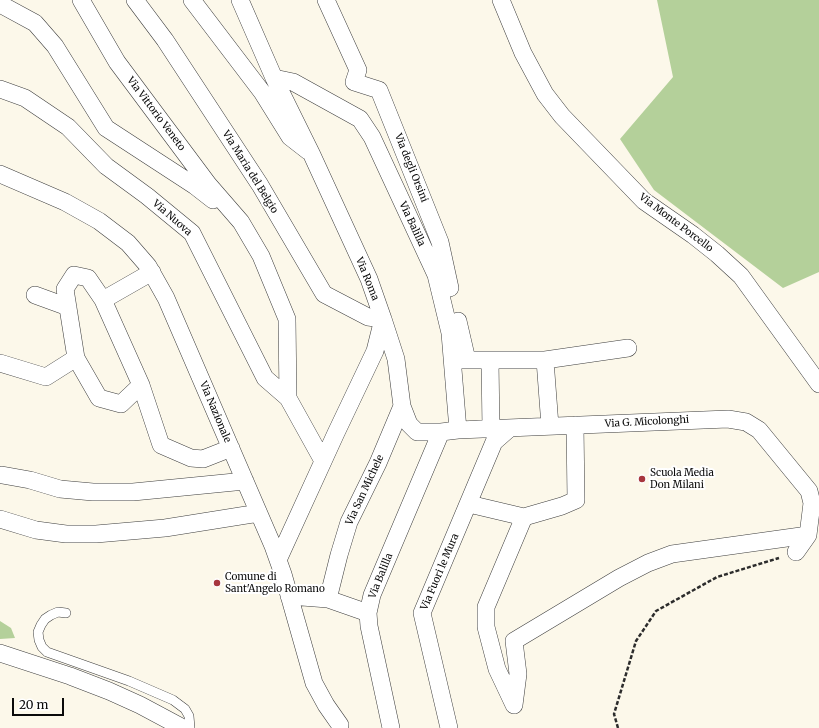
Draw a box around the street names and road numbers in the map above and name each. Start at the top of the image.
street label: Via Vittorio Veneto [124,75,188,153]
street label: Via Maria del Belgio [220,128,280,216]
street label: Via degli Orsini [392,132,430,204]
street label: Via Monte Porcello [637,191,715,255]
street label: Via Nuova [150,198,194,238]
street label: Via Balilla [396,200,428,248]
street label: Via Roma [353,256,381,302]
street label: Via Nazionale [197,380,233,444]
street label: Via G. Micolonghi [605,414,689,430]
street label: Via San Michele [343,453,387,527]
street label: Via Fuori le Mura [418,532,462,612]
street label: Via Balilla [366,552,396,600]

